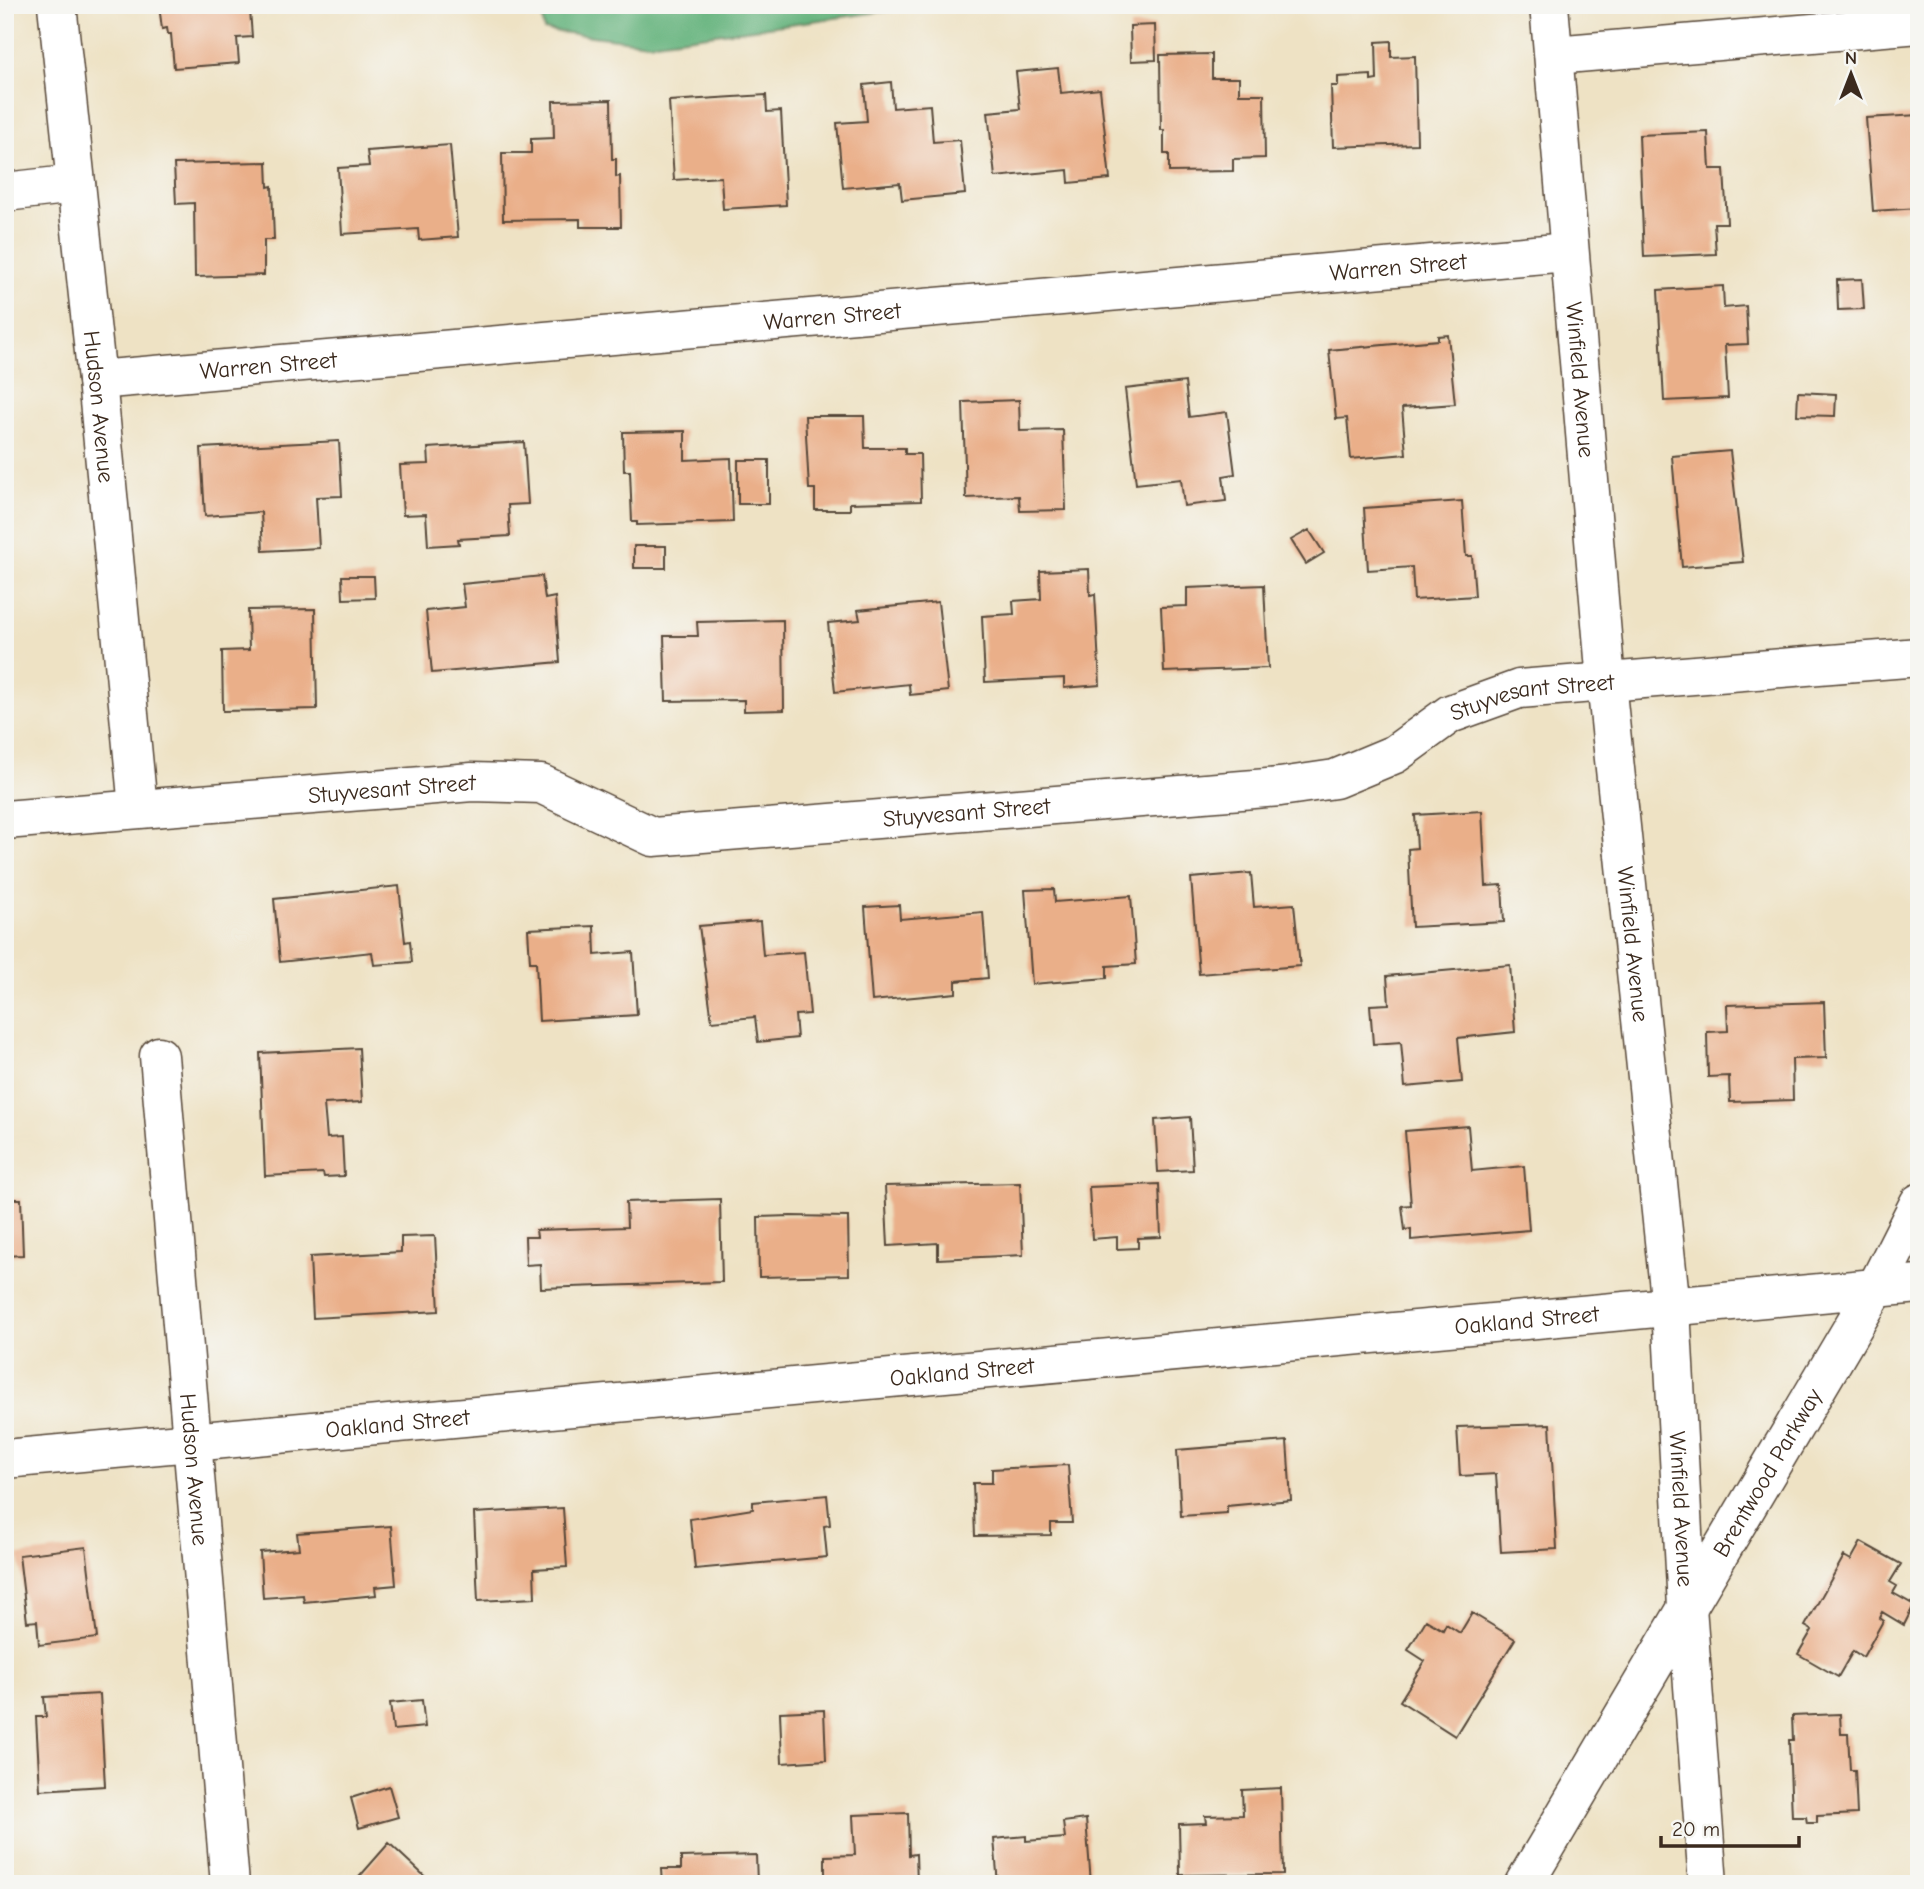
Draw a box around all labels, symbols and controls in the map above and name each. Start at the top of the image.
north arrow [1815,38,1885,108]
text: N [1845,47,1857,69]
street label: Warren Street [1328,247,1469,286]
street label: Warren Street [762,296,903,335]
street label: Winfield Avenue [1561,301,1601,459]
street label: Hudson Avenue [78,329,120,484]
street label: Warren Street [199,346,340,385]
street label: Stuyvesant Street [1446,668,1617,726]
street label: Stuyvesant Street [307,768,477,809]
street label: Stuyvesant Street [882,792,1053,832]
street label: Winfield Avenue [1612,865,1655,1023]
street label: Oakland Street [1453,1300,1601,1340]
street label: Oakland Street [889,1351,1037,1392]
street label: Brentwood Parkway [1707,1383,1828,1562]
street label: Hudson Avenue [174,1392,214,1547]
street label: Oakland Street [324,1403,472,1443]
street label: Winfield Avenue [1664,1430,1699,1588]
scale bar [1661,1805,1800,1849]
text: 20 m [1672,1817,1720,1841]

